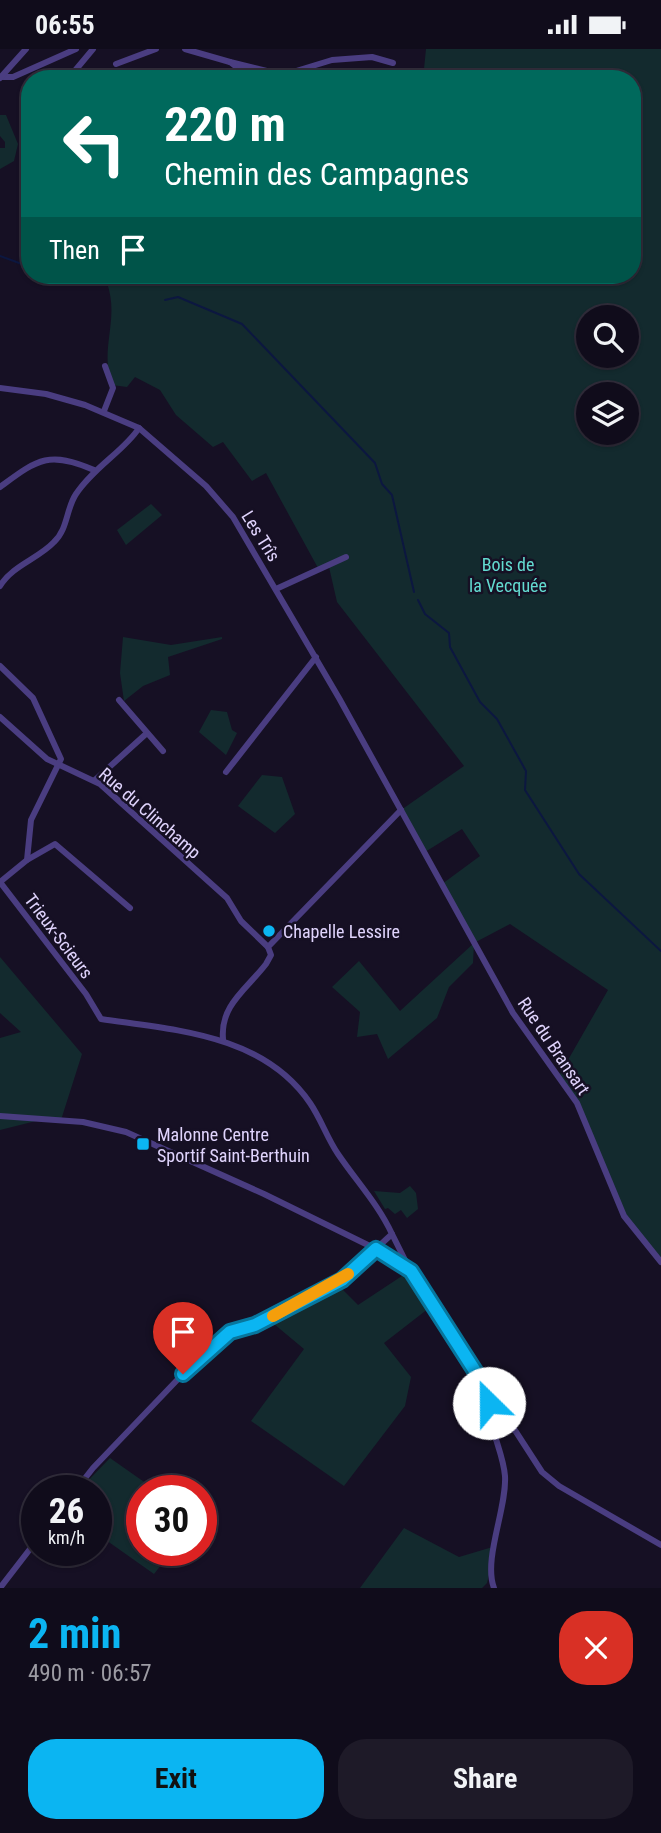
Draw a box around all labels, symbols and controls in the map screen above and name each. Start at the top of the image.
text: 06:55 [35,10,95,40]
text: 220 m [164,96,286,153]
icon: left [49,98,140,189]
text: Chemin des Campagnes [164,155,469,193]
icon: arrive [114,231,152,269]
text: Then [49,235,100,265]
map controls [576,305,639,445]
button: search [576,305,639,368]
button: layers [576,382,639,445]
street label: Les Trîs [237,507,285,565]
park label: Bois de la Vecquée [469,554,547,596]
street label: Rue du Clinchamp [95,763,205,863]
street label: Trieux-Scieurs [20,890,98,982]
place label: Chapelle Lessire [283,921,400,942]
marker: Chapelle Lessire [261,923,277,939]
street label: Rue du Bransart [514,993,594,1099]
place label: Malonne Centre Sportif Saint-Berthuin [157,1124,310,1166]
marker: Malonne Centre Sportif Saint-Berthuin [135,1136,151,1152]
pin [153,1302,213,1374]
icon: arrive [164,1313,202,1351]
position arrow [452,1366,526,1440]
speed limit sign: 30 [126,1475,217,1566]
text: 26 [49,1491,84,1532]
text: km/h [48,1527,85,1548]
text: 2 min [28,1609,121,1658]
button: close [559,1611,633,1685]
text: 490 m · 06:57 [28,1660,152,1687]
button: Exit [28,1739,324,1819]
button: Share [338,1739,633,1819]

